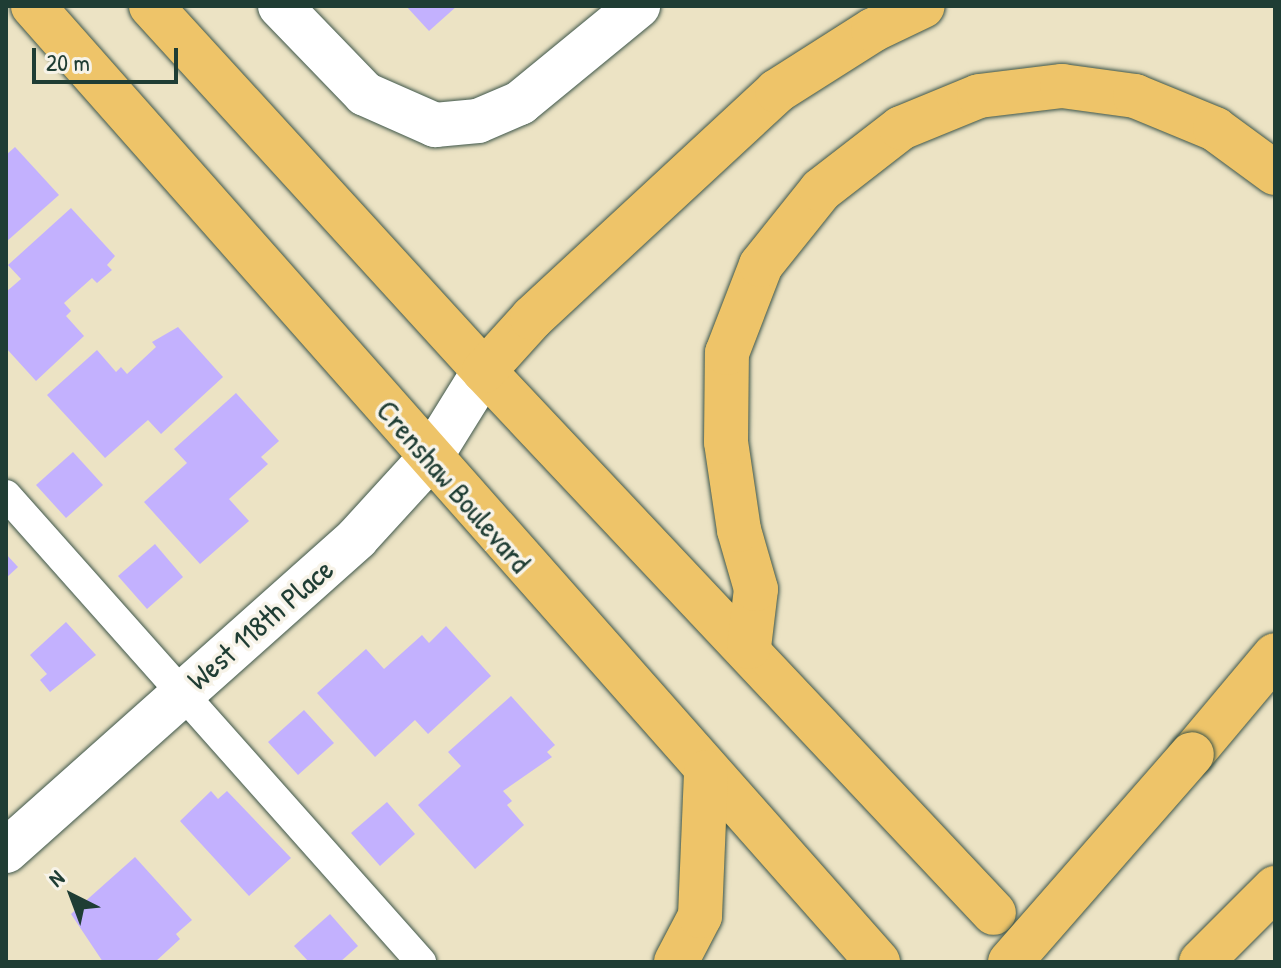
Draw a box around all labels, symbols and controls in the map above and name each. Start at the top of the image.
scale bar [36,32,182,82]
text: 20 m [46,46,90,78]
street label: Crenshaw Boulevard [369,393,539,579]
street label: West 118th Place [180,551,340,697]
north arrow [32,856,112,936]
text: N [42,863,70,893]

